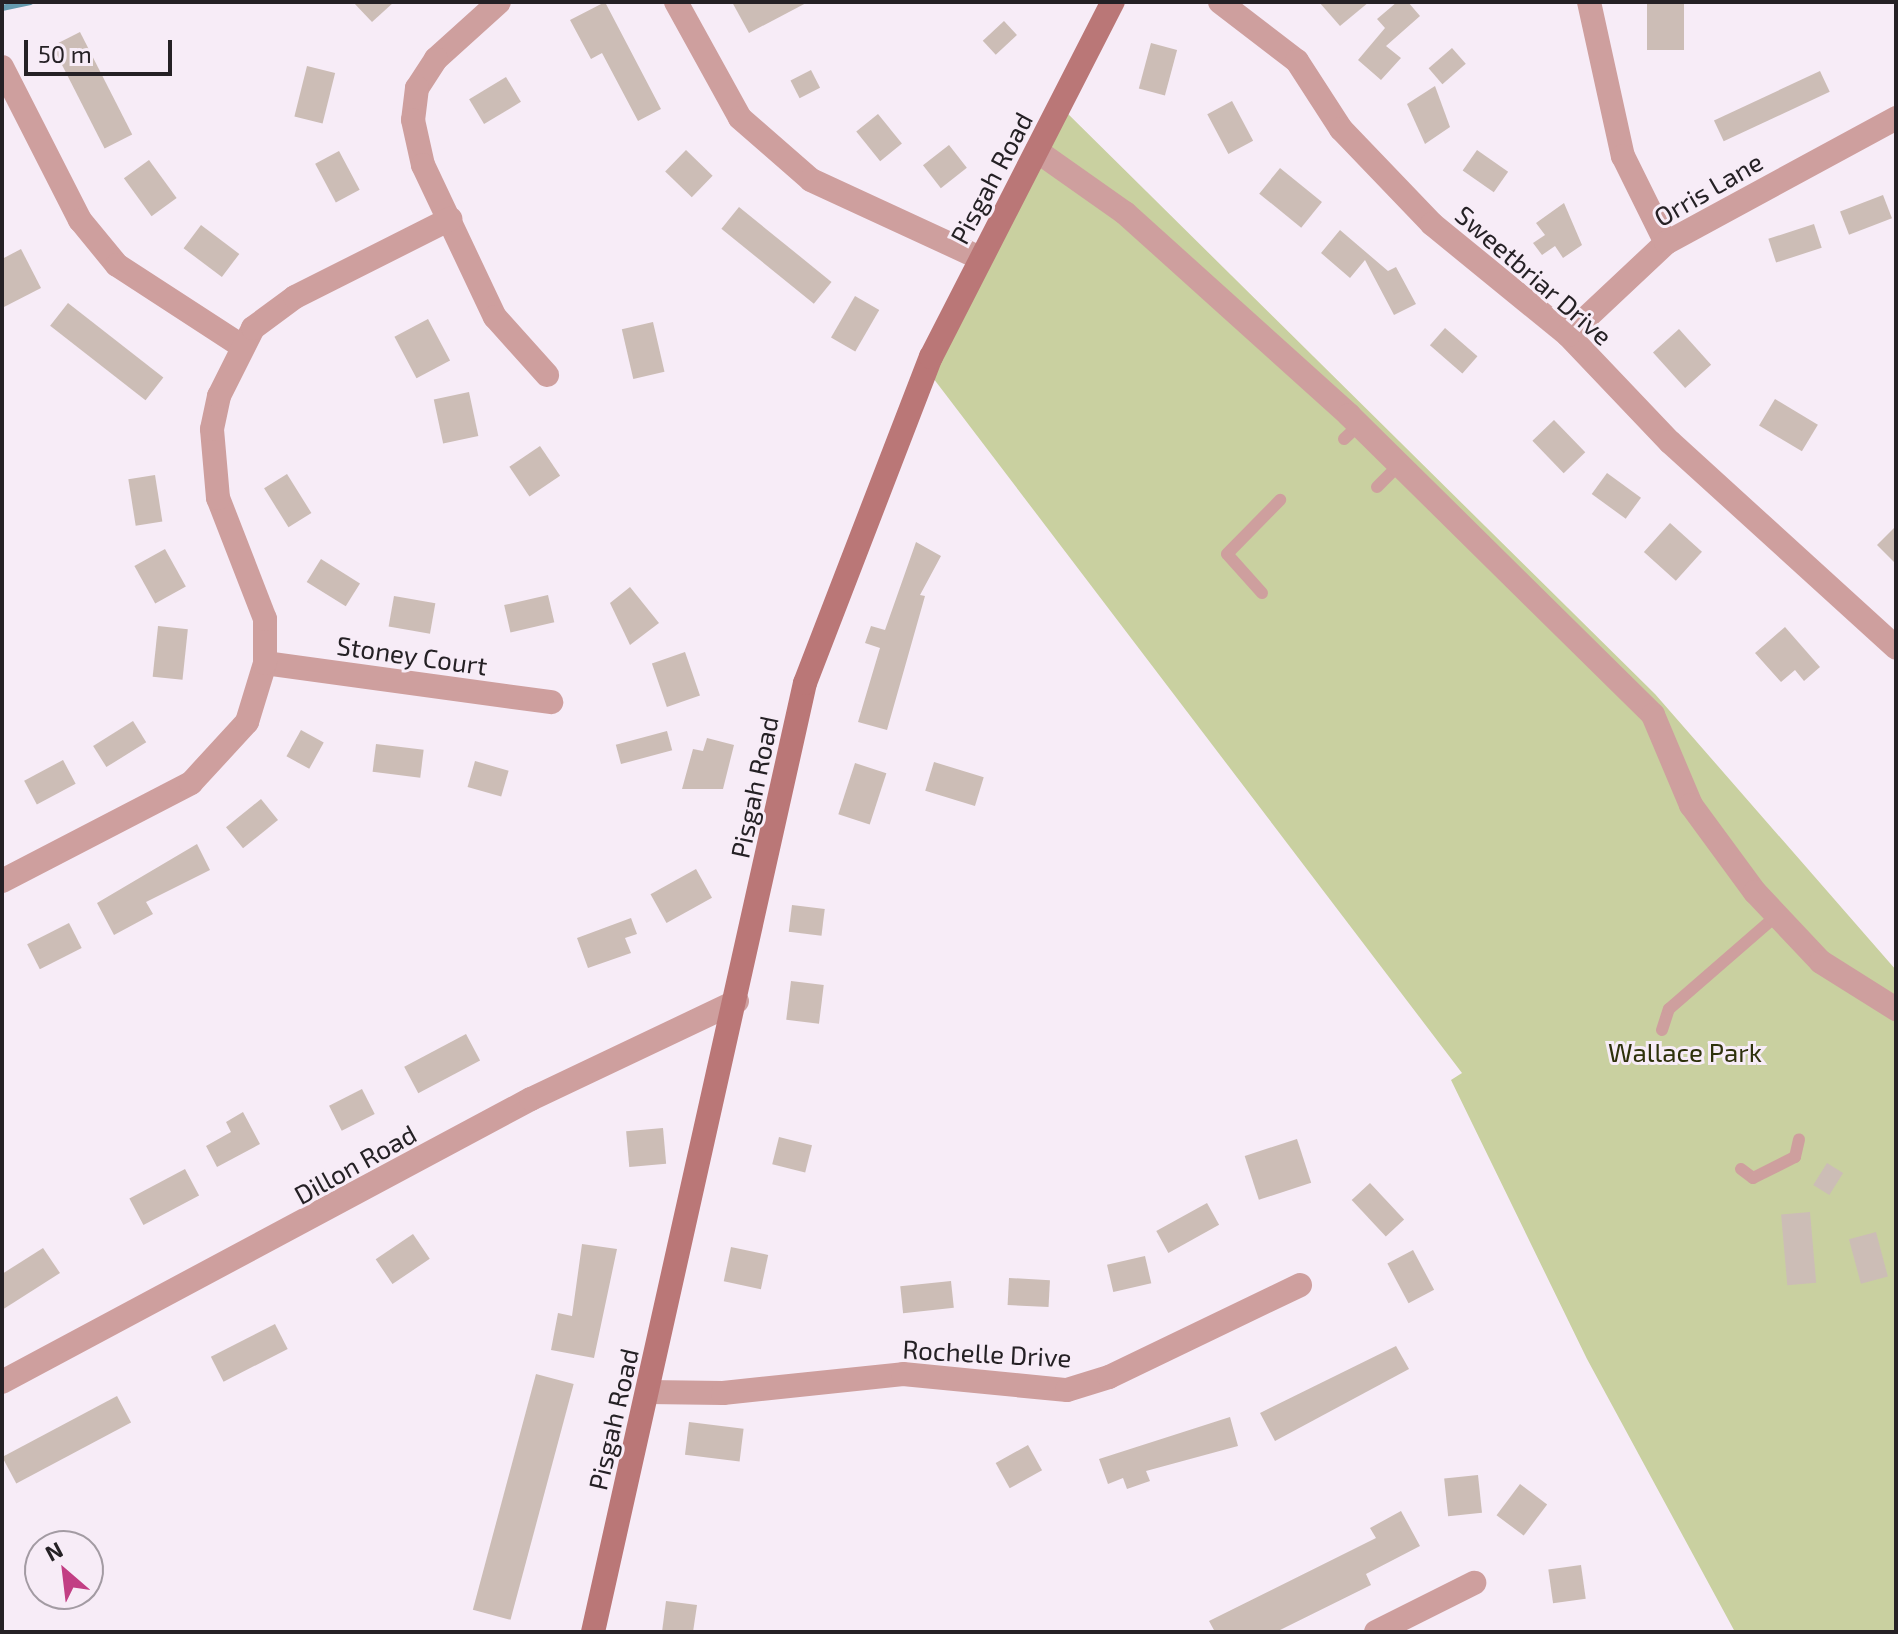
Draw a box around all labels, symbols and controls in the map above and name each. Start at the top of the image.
scale bar [28,24,176,74]
text: 50 m [38,39,92,68]
street label: Pisgah Road [943,107,1039,249]
street label: Orris Lane [1648,145,1768,233]
street label: Sweetbriar Drive [1449,198,1619,352]
street label: Stoney Court [334,629,490,681]
street label: Pisgah Road [724,713,784,861]
park label: Wallace Park [1608,1036,1762,1068]
street label: Dillon Road [289,1118,421,1210]
street label: Rochelle Drive [902,1333,1072,1373]
street label: Pisgah Road [582,1345,644,1493]
north arrow [24,1530,104,1610]
text: N [41,1535,67,1566]

